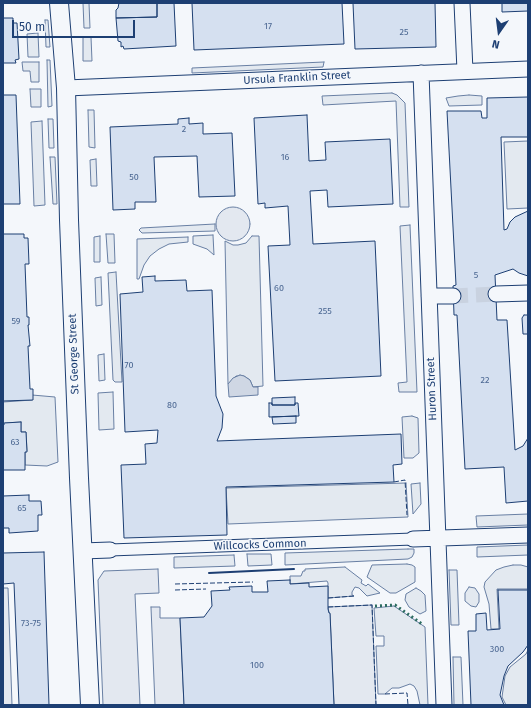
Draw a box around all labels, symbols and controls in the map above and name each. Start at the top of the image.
scale bar [14,12,137,38]
north arrow [479,12,519,52]
text: 50 m [19,20,45,34]
house number: 17 [264,21,272,31]
house number: 25 [400,27,408,37]
text: N [491,37,501,51]
street label: Ursula Franklin Street [243,69,351,87]
house number: 2 [182,124,186,134]
house number: 16 [281,152,289,162]
house number: 50 [129,172,139,182]
house number: 5 [474,270,478,280]
house number: 60 [274,283,284,293]
house number: 255 [318,306,332,316]
street label: St George Street [66,313,82,395]
house number: 59 [11,316,21,326]
street label: Huron Street [424,357,440,421]
house number: 70 [125,360,133,370]
house number: 22 [481,375,489,385]
house number: 80 [167,400,177,410]
house number: 63 [10,437,20,447]
house number: 65 [17,503,27,513]
street label: Willcocks Common [213,537,307,553]
house number: 73-75 [21,618,41,628]
house number: 300 [490,644,504,654]
house number: 100 [250,660,264,670]

